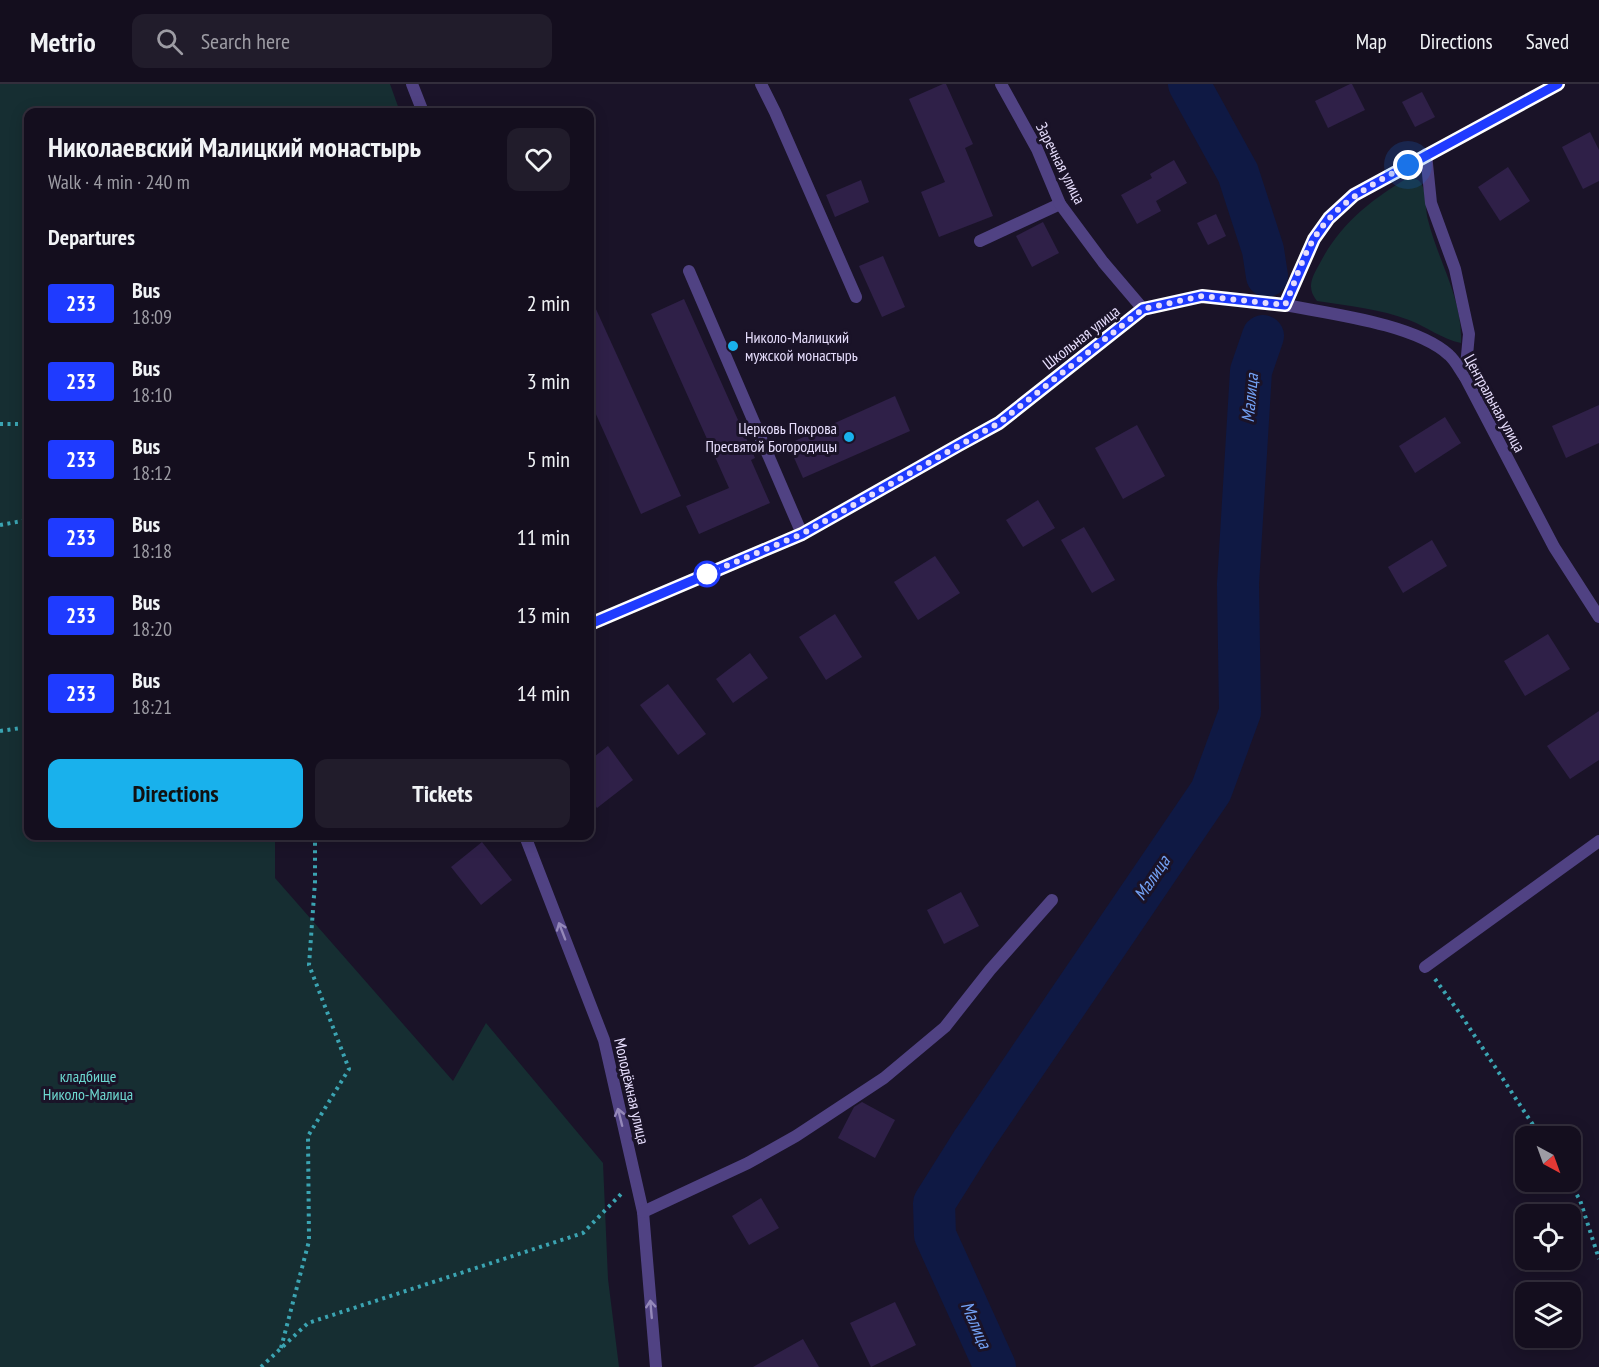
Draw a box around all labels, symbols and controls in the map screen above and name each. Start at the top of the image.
search box [132,14,552,68]
text: Metrio [30,23,96,60]
icon: search [153,25,186,58]
text: Search here [201,27,290,55]
text: Map [1356,28,1387,55]
text: Directions [1420,28,1493,55]
text: Saved [1526,28,1569,55]
street label: Заречная улица [1032,119,1090,207]
text: Николаевский Малицкий монастырь [48,128,421,165]
button: heart [507,128,570,191]
your location [1393,150,1423,180]
text: Walk · 4 min · 240 m [48,169,190,195]
text: Departures [48,223,135,251]
text: Bus [132,276,160,304]
text: 2 min [527,289,570,317]
text: 233 [66,290,96,317]
street label: Школьная улица [1038,301,1124,373]
text: 18:09 [132,304,172,330]
place label: Николо-Малицкий мужской монастырь [745,327,858,365]
marker: Николо-Малицкий мужской монастырь [726,339,740,353]
street label: Центральная улица [1460,351,1530,455]
text: Bus [132,354,160,382]
text: 3 min [527,367,570,395]
text: 233 [66,368,96,395]
water label: Малица [1236,372,1263,423]
text: 18:10 [132,382,172,408]
place label: Церковь Покрова Пресвятой Богородицы [705,418,837,456]
marker: Церковь Покрова Пресвятой Богородицы [842,430,856,444]
text: Bus [132,432,160,460]
text: 5 min [527,445,570,473]
text: 233 [66,446,96,473]
text: 18:12 [132,460,172,486]
text: Bus [132,510,160,538]
text: 11 min [517,523,570,551]
text: 233 [66,524,96,551]
text: 18:18 [132,538,172,564]
unlabelled marker [694,561,720,587]
text: Bus [132,588,160,616]
text: 13 min [517,601,570,629]
text: 233 [66,602,96,629]
text: 18:20 [132,616,172,642]
text: Bus [132,666,160,694]
text: 14 min [517,679,570,707]
text: 233 [66,680,96,707]
text: 18:21 [132,694,172,720]
button: Directions [48,759,303,828]
button: Tickets [315,759,570,828]
water label: Малица [1128,850,1175,904]
one-way arrow [556,922,567,941]
street label: Молодёжная улица [610,1036,654,1146]
park label: кладбище Николо-Малица [43,1066,133,1104]
one-way arrow [614,1107,626,1126]
north arrow [1515,1126,1581,1192]
map controls [1515,1126,1581,1348]
button: locate [1515,1204,1581,1270]
button: layers [1515,1282,1581,1348]
water label: Малица [956,1298,997,1353]
one-way arrow [645,1299,656,1319]

